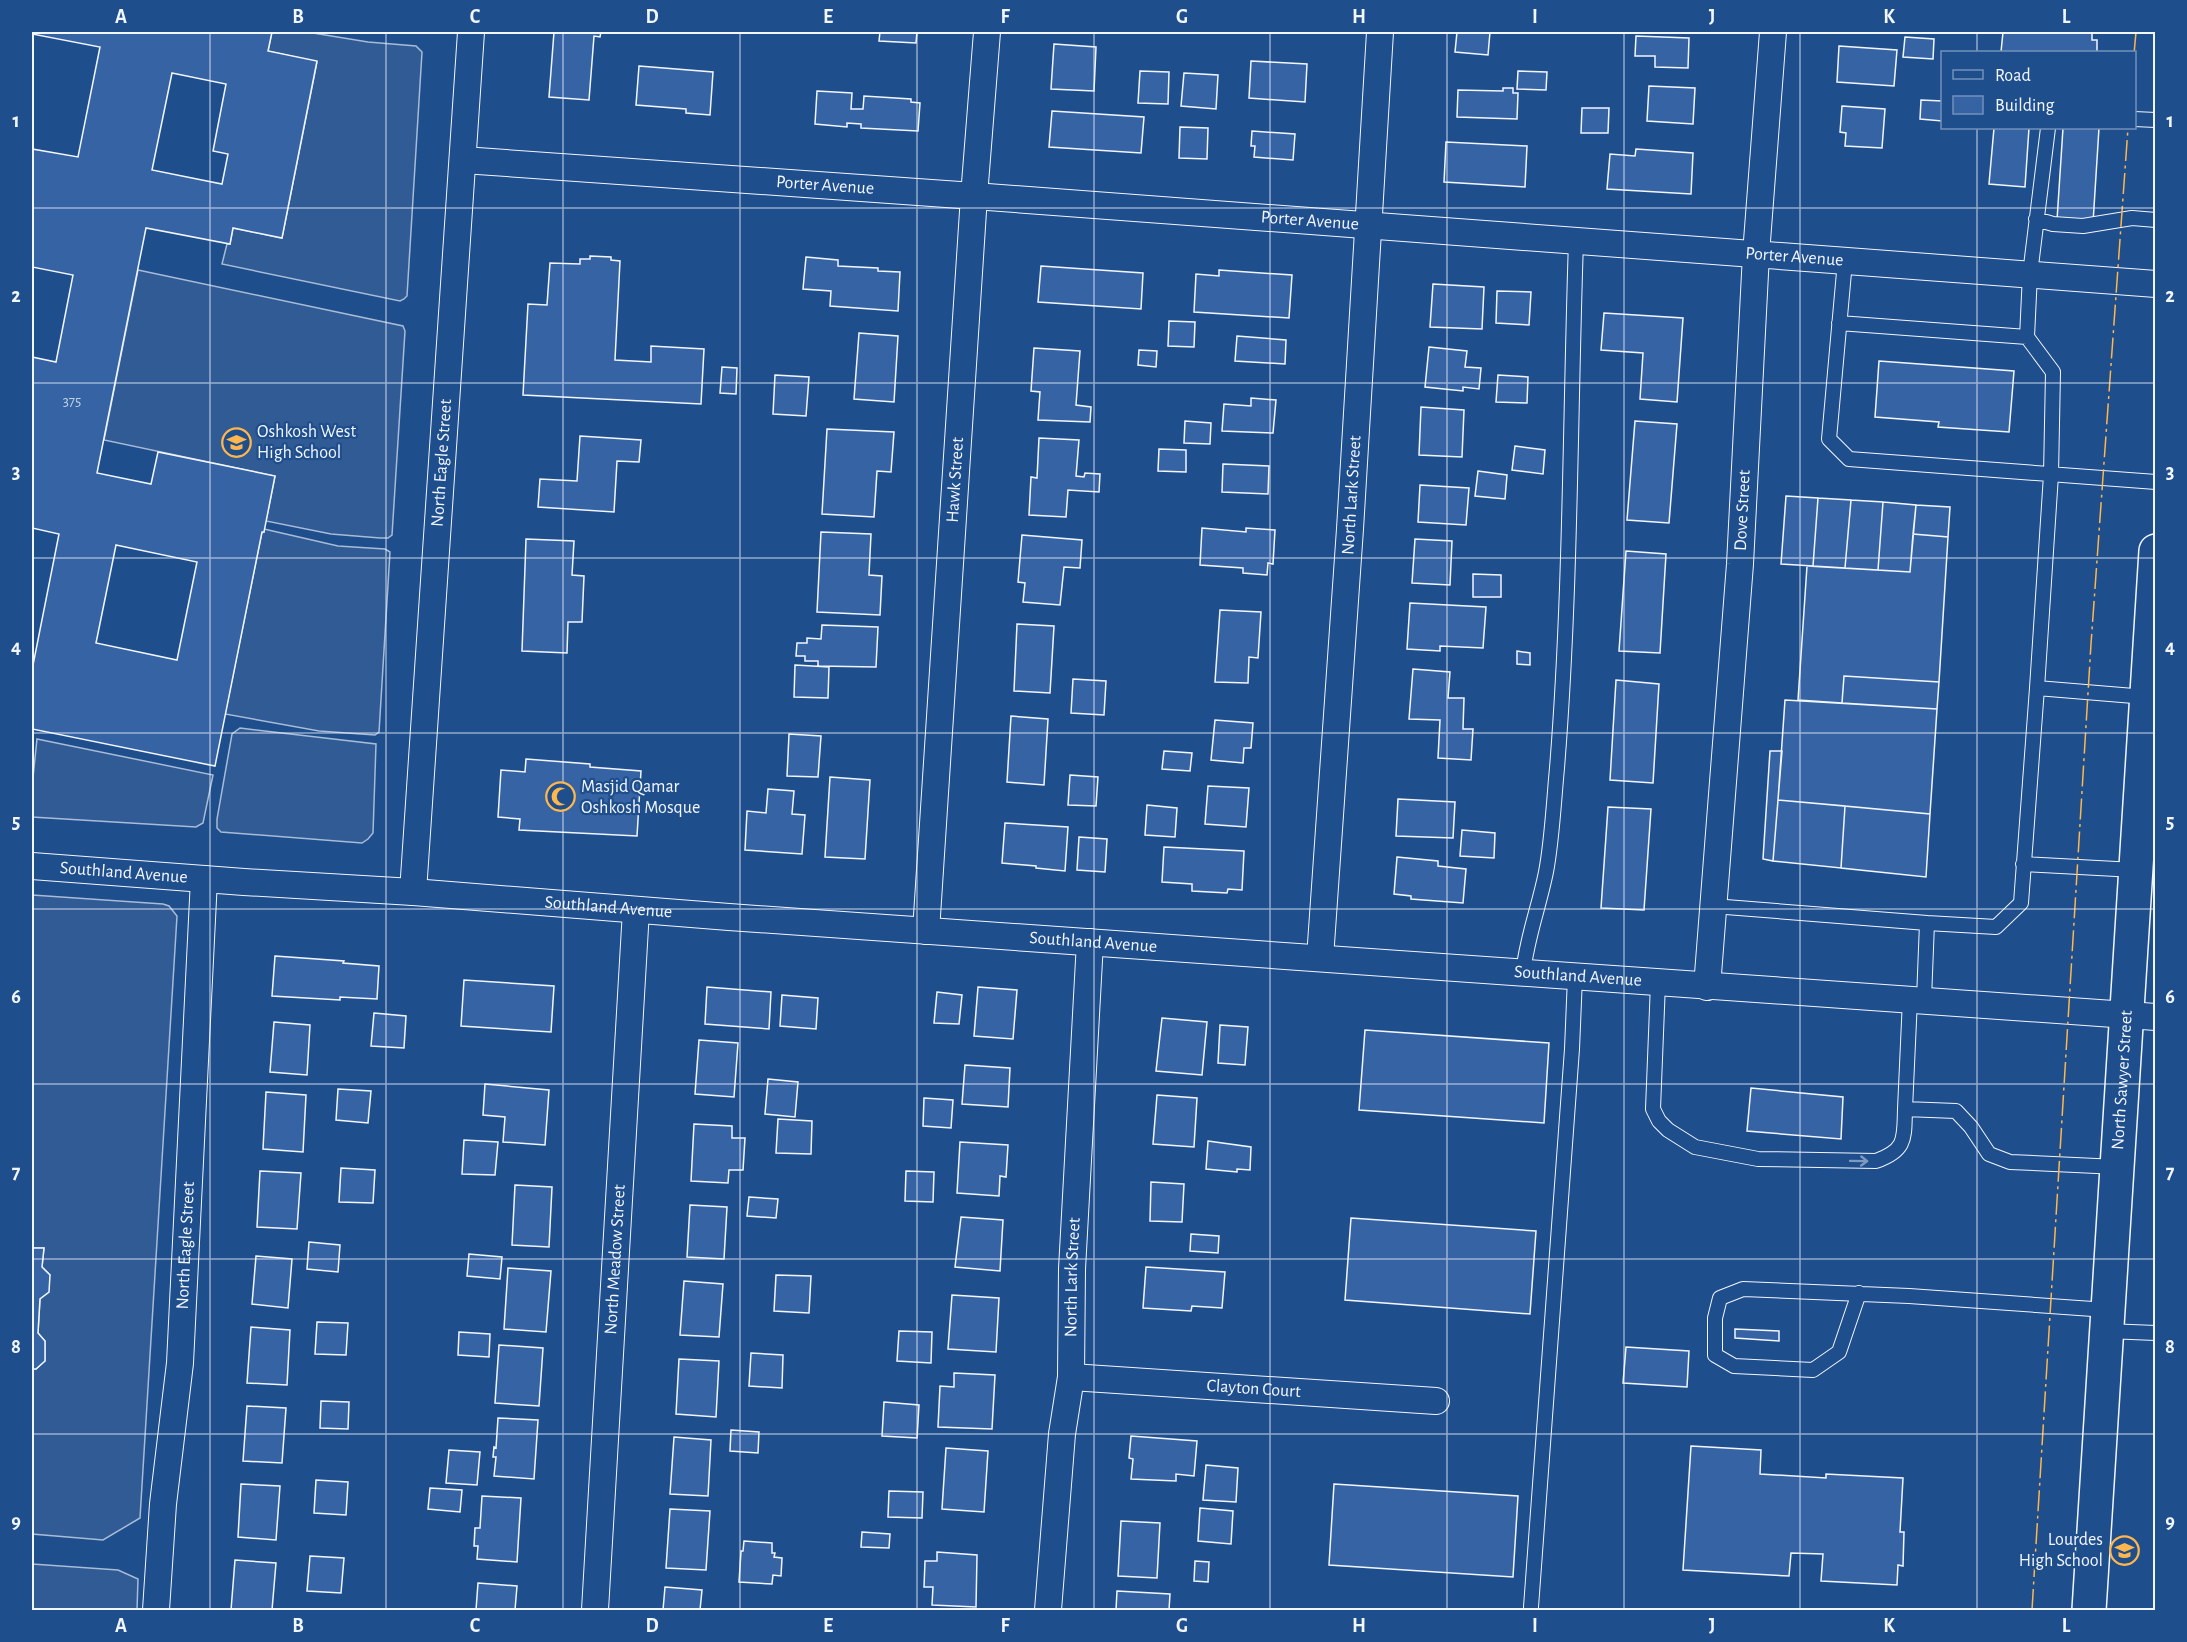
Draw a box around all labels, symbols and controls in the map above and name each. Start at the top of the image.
text: A [115,7,127,27]
text: B [292,7,304,27]
text: C [470,7,481,27]
text: D [645,7,659,27]
text: E [823,7,833,27]
text: F [1000,7,1010,27]
text: G [1176,7,1188,27]
text: H [1352,7,1366,27]
text: I [1532,7,1538,27]
text: J [1709,7,1715,27]
text: K [1883,7,1895,27]
text: L [2062,7,2071,27]
legend [1941,51,2136,129]
text: Road [1995,67,2031,85]
text: Building [1995,97,2055,115]
text: 1 [12,111,20,131]
text: 1 [2166,111,2174,131]
street label: Porter Avenue [775,173,875,198]
street label: Porter Avenue [1260,208,1359,234]
street label: Porter Avenue [1745,244,1844,270]
text: 2 [11,286,21,306]
text: 2 [2165,286,2175,306]
house number: 375 [63,394,81,409]
street label: North Eagle Street [429,398,455,528]
place label: Oshkosh West High School [257,423,356,462]
school or university icon: Oshkosh West High School [220,426,252,458]
street label: North Lark Street [1339,435,1365,555]
street label: Hawk Street [944,436,967,523]
text: 3 [12,462,20,482]
text: 3 [2166,462,2174,482]
street label: Dove Street [1732,469,1754,551]
text: 4 [11,637,21,657]
text: 4 [2165,637,2175,657]
place label: Masjid Qamar Oshkosh Mosque [581,778,700,817]
mosque icon: Masjid Qamar Oshkosh Mosque [544,781,576,813]
text: 5 [12,812,20,832]
text: 5 [2166,812,2174,832]
street label: Southland Avenue [59,859,188,887]
street label: Southland Avenue [544,893,673,921]
street label: Southland Avenue [1029,929,1158,956]
street label: Southland Avenue [1514,963,1643,990]
text: 6 [11,987,21,1007]
text: 6 [2165,987,2175,1007]
street label: North Sawyer Street [2109,1009,2136,1150]
one-way arrow [1849,1155,1869,1166]
text: 7 [12,1162,21,1182]
text: 7 [2166,1162,2175,1182]
street label: North Eagle Street [174,1181,198,1310]
street label: North Meadow Street [602,1184,629,1335]
street label: North Lark Street [1062,1217,1084,1337]
text: 8 [11,1337,21,1357]
text: 8 [2165,1337,2175,1357]
street label: Clayton Court [1206,1377,1302,1401]
text: 9 [11,1512,21,1532]
text: 9 [2165,1512,2175,1532]
place label: Lourdes High School [2019,1531,2103,1570]
school or university icon: Lourdes High School [2108,1534,2140,1566]
text: A [115,1616,127,1636]
text: B [292,1616,304,1636]
text: C [470,1616,481,1636]
text: D [645,1616,659,1636]
text: E [823,1616,833,1636]
text: F [1000,1616,1010,1636]
text: G [1176,1616,1188,1636]
text: H [1352,1616,1366,1636]
text: I [1532,1616,1538,1636]
text: J [1709,1616,1715,1636]
text: K [1883,1616,1895,1636]
text: L [2062,1616,2071,1636]

